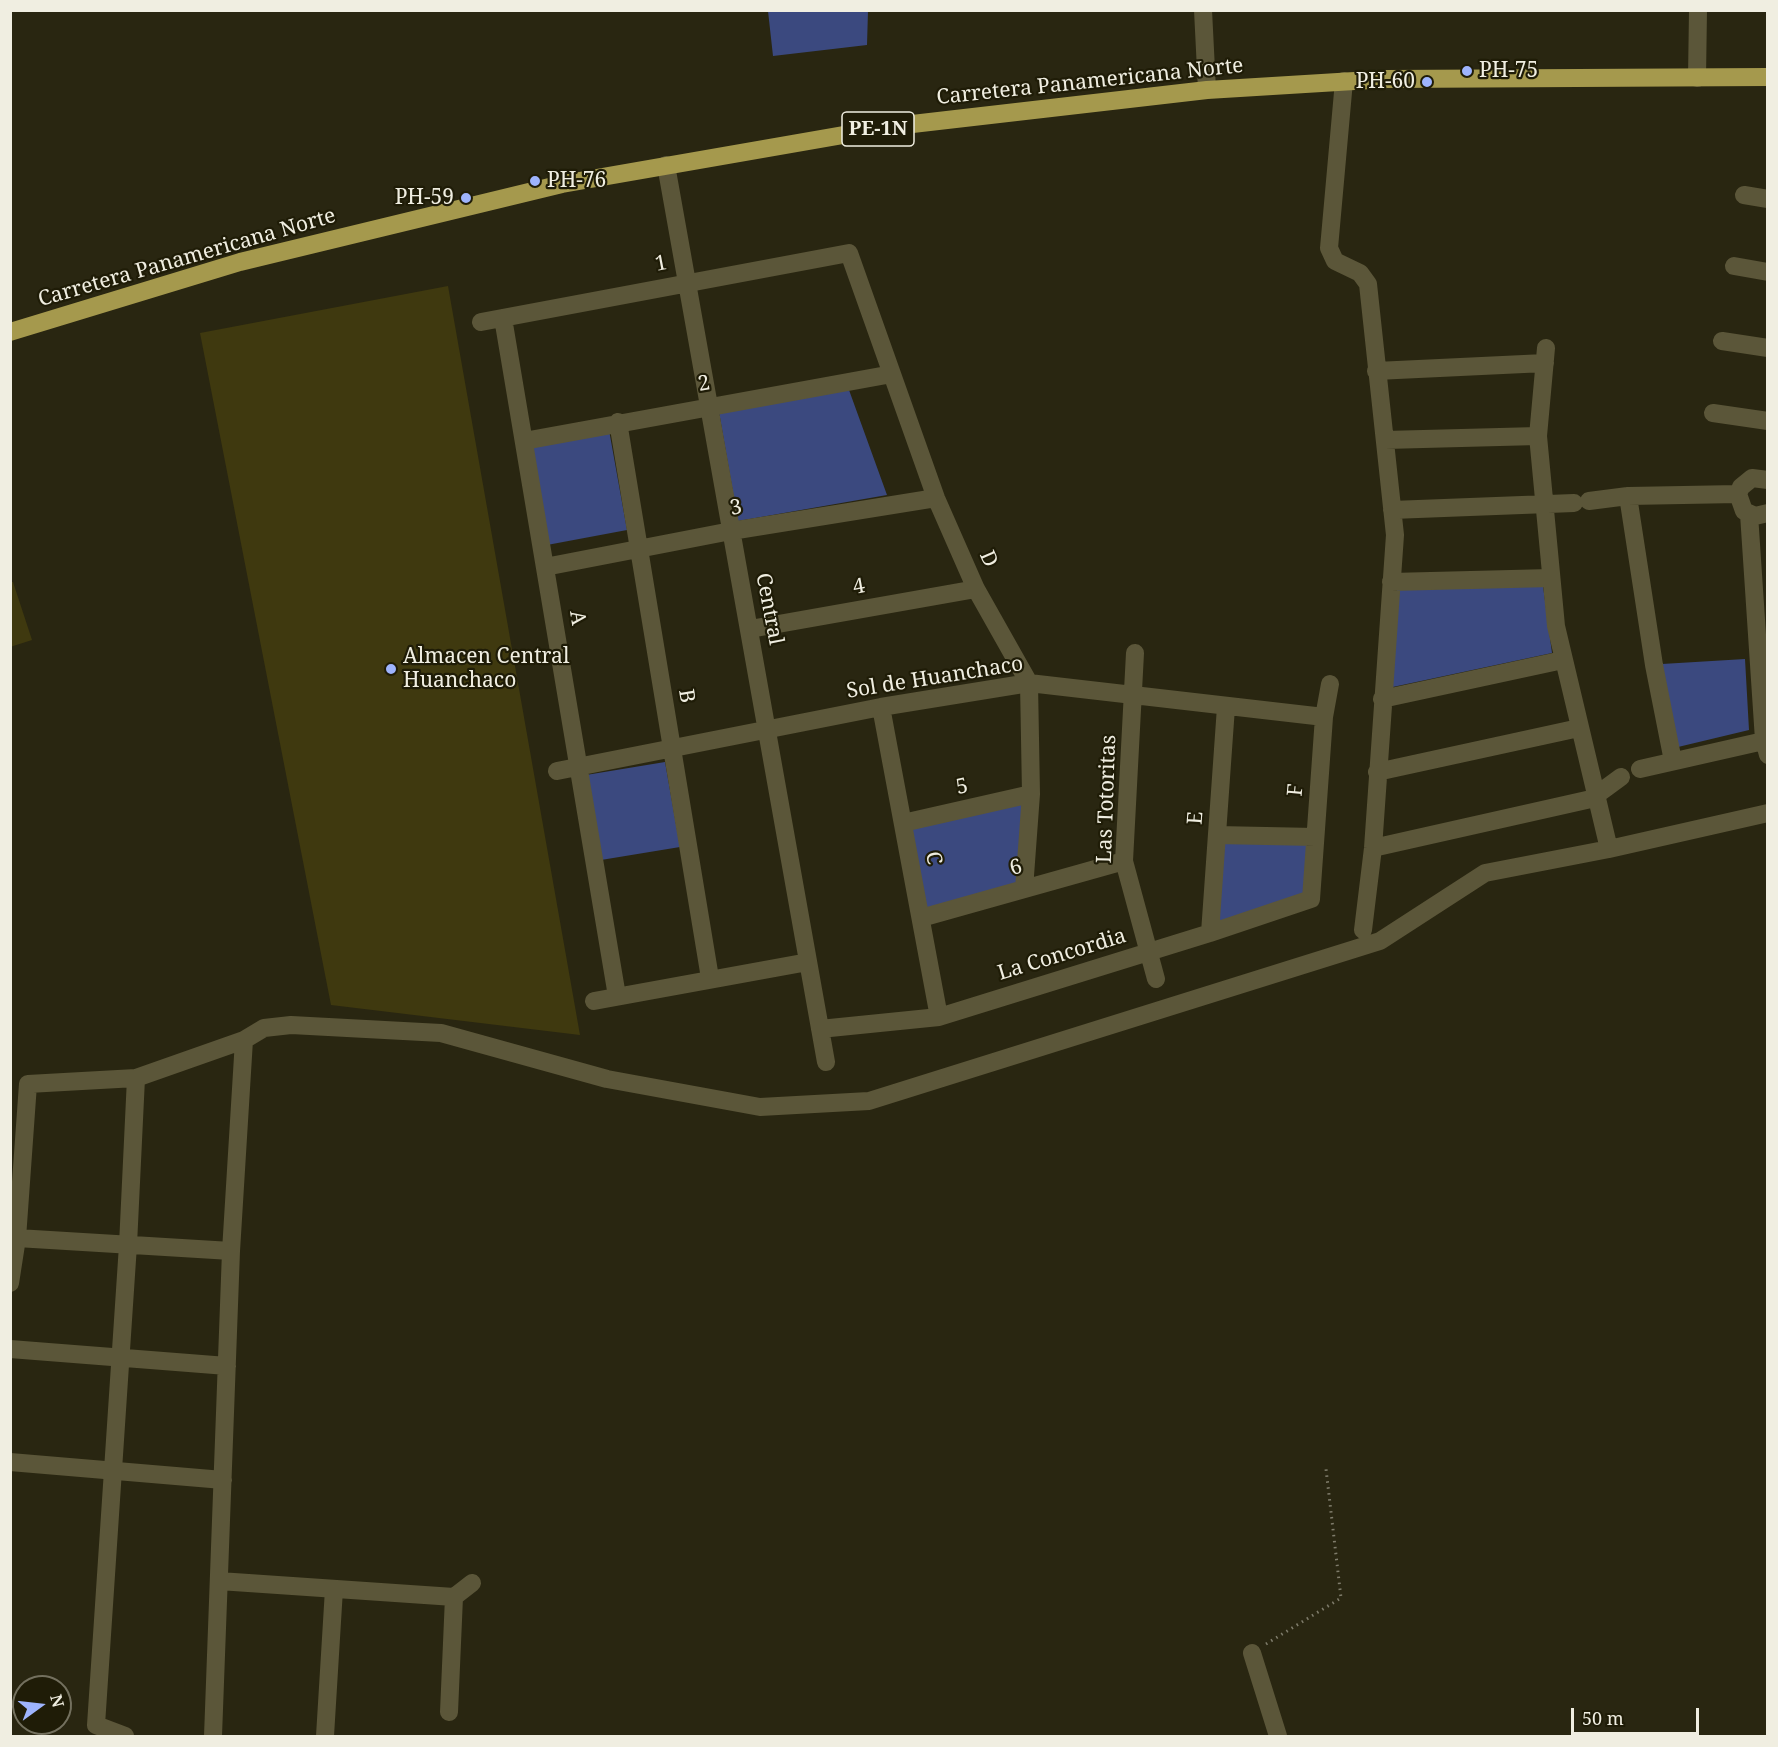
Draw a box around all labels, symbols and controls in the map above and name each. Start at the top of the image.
street label: Carretera Panamericana Norte [935,53,1245,111]
place label: PH-75 [1479,58,1538,84]
marker: PH-75 [1460,64,1474,78]
place label: PH-60 [1356,69,1415,95]
marker: PH-60 [1420,75,1434,89]
road number: PE-1N [842,112,914,146]
place label: PH-76 [547,168,606,194]
marker: PH-76 [528,174,542,188]
place label: PH-59 [395,185,454,211]
marker: PH-59 [459,191,473,205]
street label: Carretera Panamericana Norte [35,203,339,313]
street label: 1 [653,251,669,277]
street label: 2 [696,371,712,397]
street label: 3 [728,495,744,521]
street label: D [973,547,1003,571]
street label: Central [750,571,788,647]
street label: 4 [851,574,867,600]
street label: A [563,609,591,627]
place label: Almacen Central Huanchaco [403,644,569,694]
street label: Sol de Huanchaco [845,652,1025,704]
marker: Almacen Central Huanchaco [384,662,398,676]
street label: B [672,687,700,705]
street label: Las Totoritas [1092,734,1122,864]
street label: 5 [953,773,971,801]
street label: F [1283,783,1309,797]
street label: E [1183,811,1209,825]
street label: C [919,849,947,867]
street label: 6 [1007,854,1025,882]
street label: La Concordia [995,924,1129,986]
north arrow [12,1675,72,1735]
text: N [45,1692,70,1710]
scale bar [1574,1696,1702,1734]
text: 50 m [1582,1706,1624,1730]

